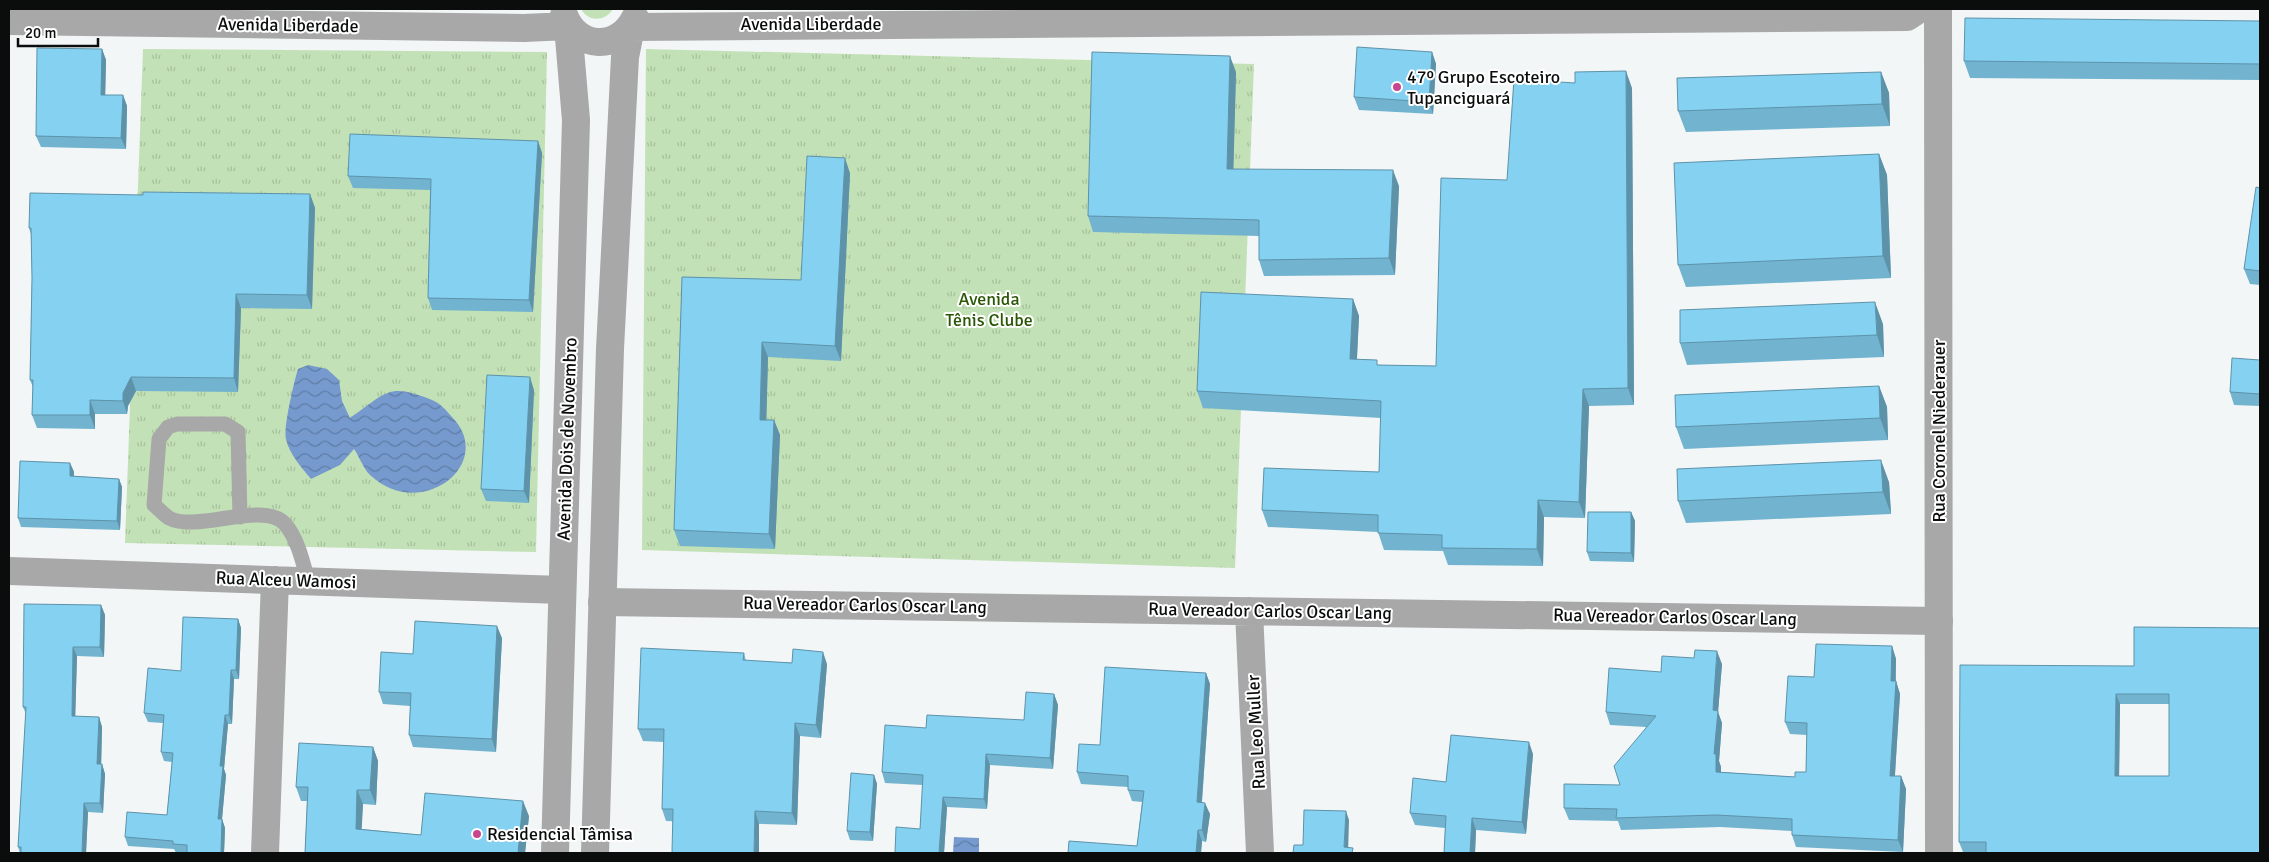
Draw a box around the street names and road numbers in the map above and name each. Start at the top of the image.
street label: Avenida Liberdade [217,13,359,37]
street label: Avenida Liberdade [740,13,882,35]
street label: Avenida Dois de Novembro [552,337,582,541]
street label: Rua Coronel Niederauer [1928,339,1950,522]
street label: Rua Alceu Wamosi [215,567,357,593]
street label: Rua Vereador Carlos Oscar Lang [743,592,987,618]
street label: Rua Vereador Carlos Oscar Lang [1148,598,1392,624]
street label: Rua Vereador Carlos Oscar Lang [1553,604,1797,630]
street label: Rua Leo Muller [1242,674,1270,790]

